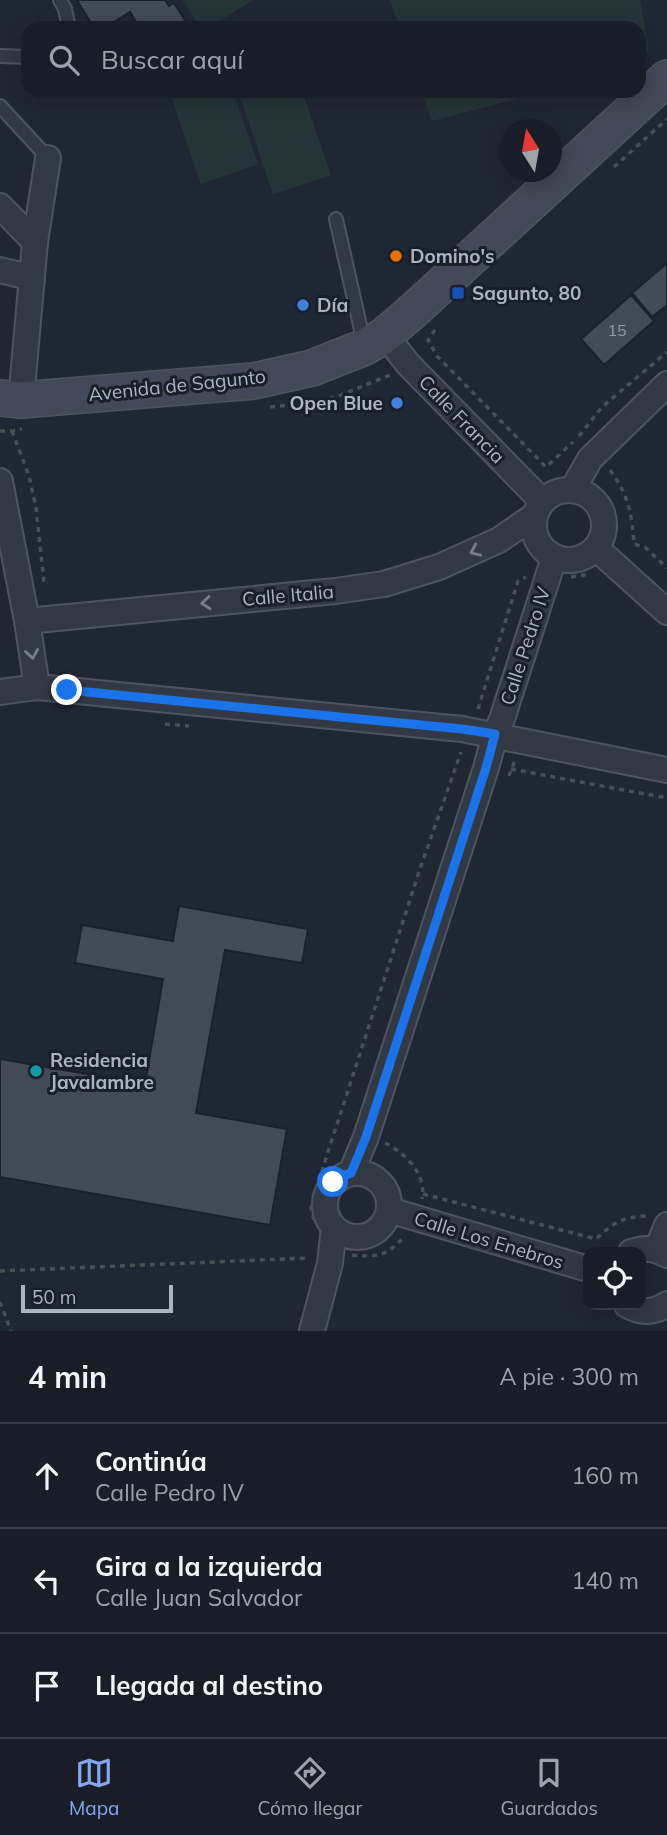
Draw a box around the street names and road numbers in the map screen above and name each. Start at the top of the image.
street label: Avenida de Sagunto [87,364,267,406]
street label: Calle Francia [414,370,510,468]
street label: Calle Italia [241,579,335,611]
street label: Calle Pedro IV [495,583,556,708]
street label: Calle Los Enebros [411,1206,567,1274]

